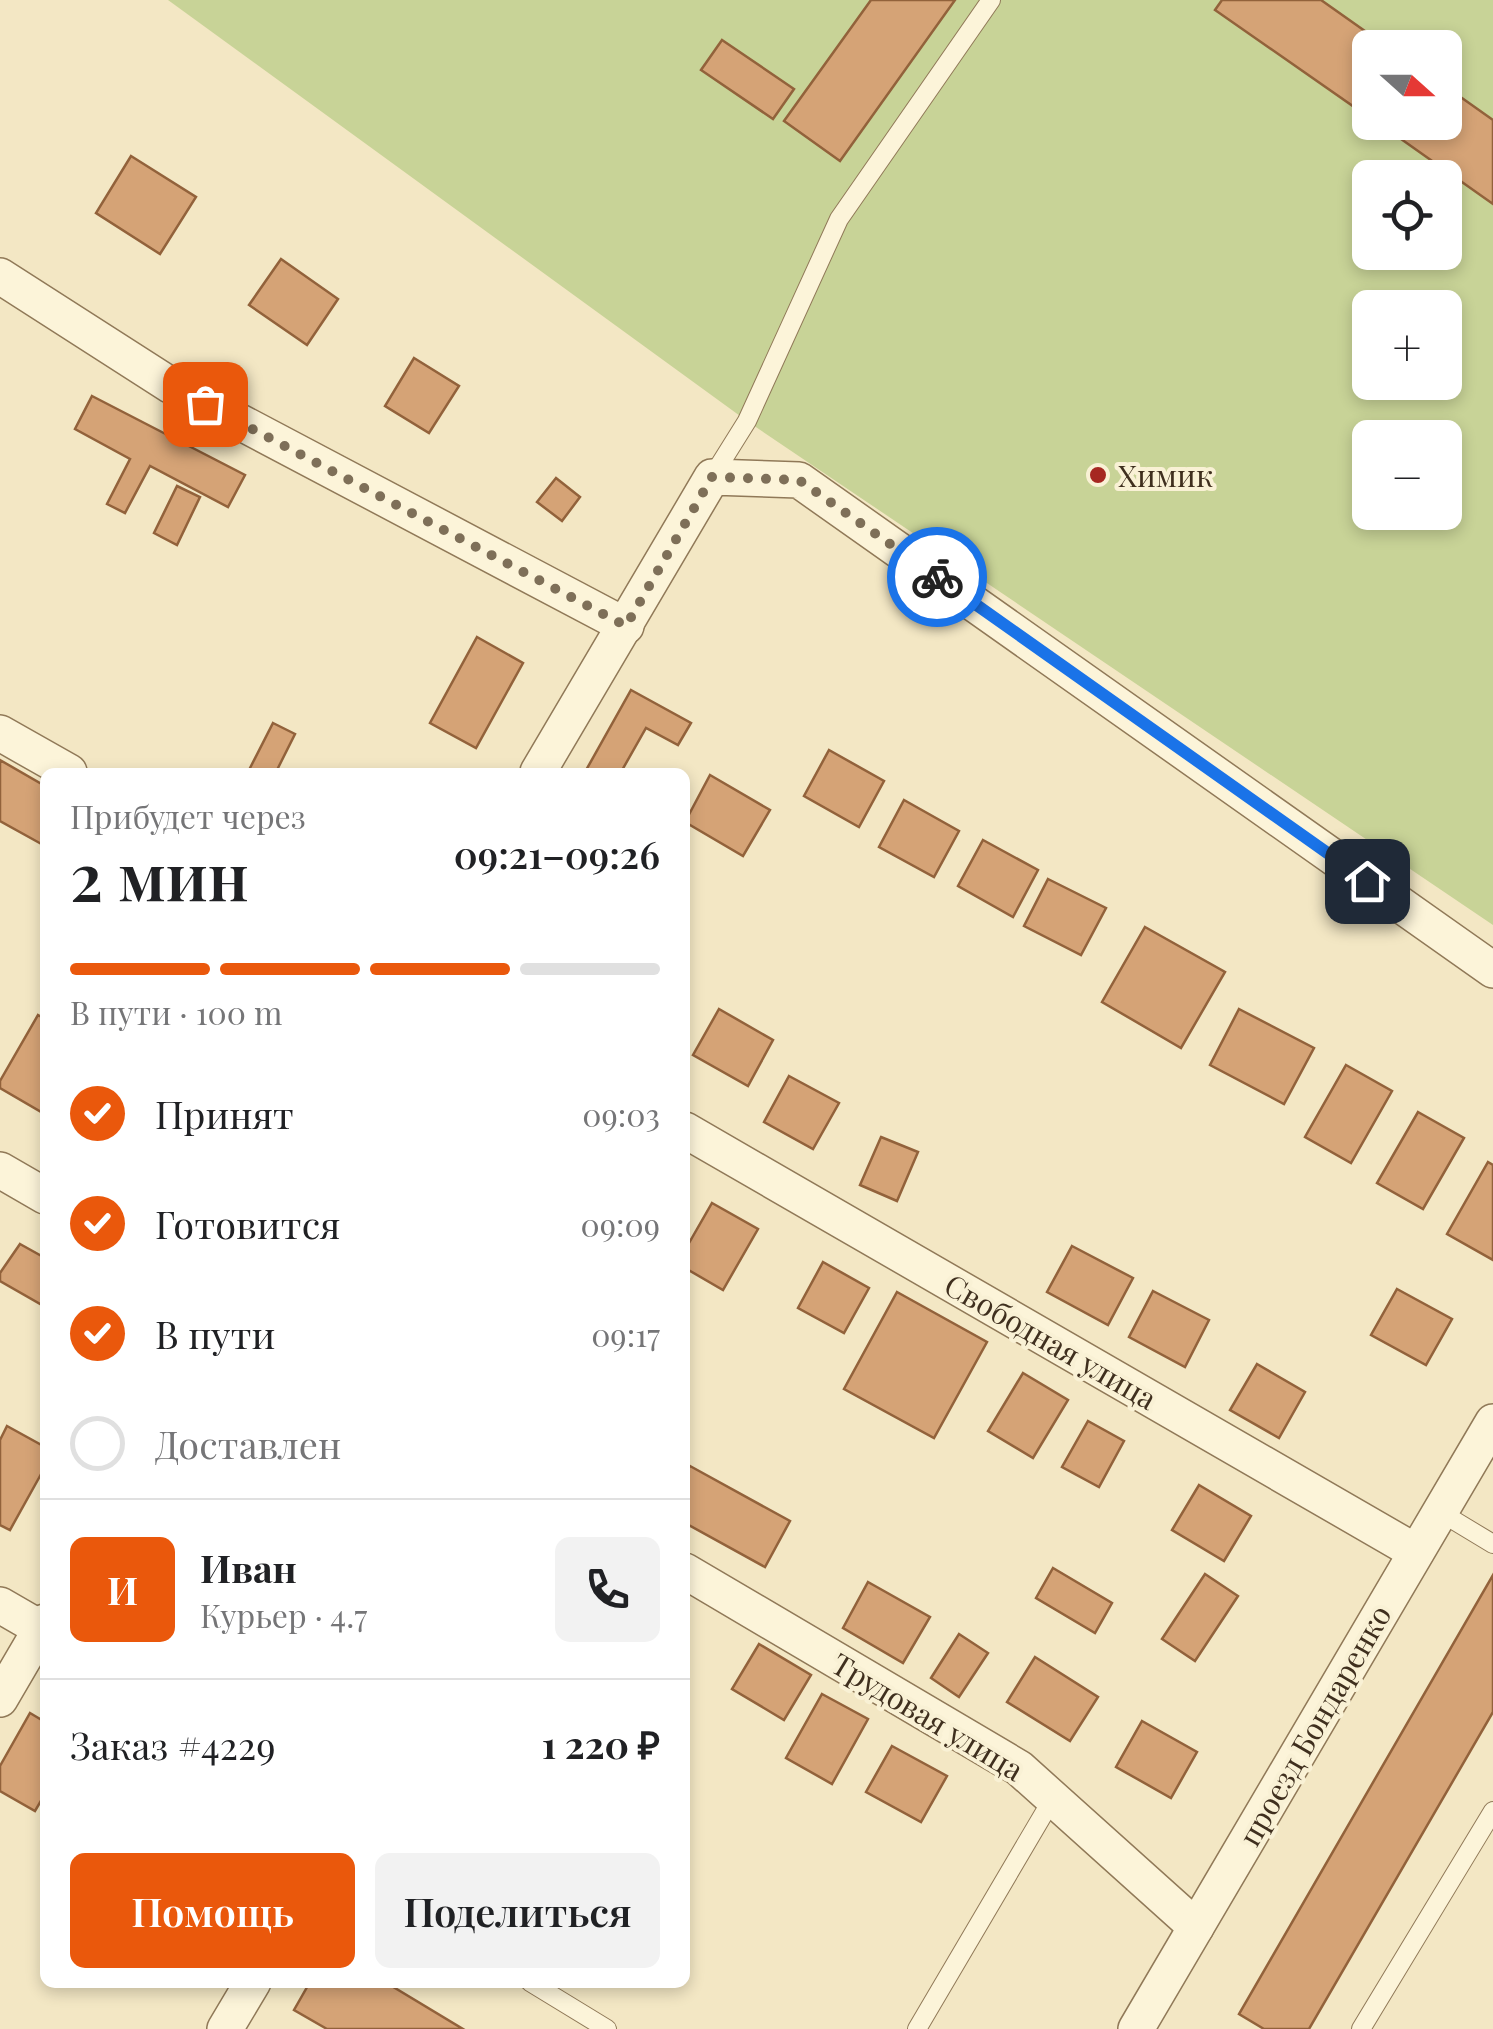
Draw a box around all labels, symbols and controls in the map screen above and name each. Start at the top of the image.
north arrow [1352,30,1462,140]
map controls [1352,30,1462,530]
button: locate [1352,160,1462,270]
button: + [1352,290,1462,400]
pin [163,362,248,447]
icon: bag [178,377,233,432]
button: − [1352,420,1462,530]
place label: Химик [1118,455,1213,495]
marker: Химик [1087,464,1109,486]
courier [887,527,987,627]
icon: bike [910,550,965,605]
text: Прибудет через [70,794,306,837]
text: 09:21–09:26 [454,828,660,879]
text: 2 мин [70,831,249,917]
pin [1325,839,1410,924]
icon: home [1340,854,1395,909]
text: В пути · 100 m [70,990,282,1033]
icon: check [70,1086,125,1141]
text: Принят [155,1088,294,1139]
text: 09:03 [582,1092,660,1135]
icon: check [70,1196,125,1251]
text: Готовится [155,1198,341,1249]
text: 09:09 [581,1202,660,1245]
street label: Свободная улица [938,1264,1164,1418]
icon: check [70,1306,125,1361]
text: В пути [155,1308,275,1359]
text: 09:17 [591,1312,660,1355]
text: Доставлен [155,1418,341,1469]
button: phone [555,1537,660,1642]
text: Иван [200,1542,297,1593]
text: И [107,1564,138,1615]
text: Курьер · 4.7 [200,1593,367,1636]
street label: проезд Бондаренко [1229,1597,1399,1853]
street label: Трудовая улица [825,1643,1031,1789]
text: 1 220 ₽ [542,1718,660,1769]
text: Заказ #4229 [70,1719,276,1770]
button: Помощь [70,1853,355,1968]
button: Поделиться [375,1853,660,1968]

